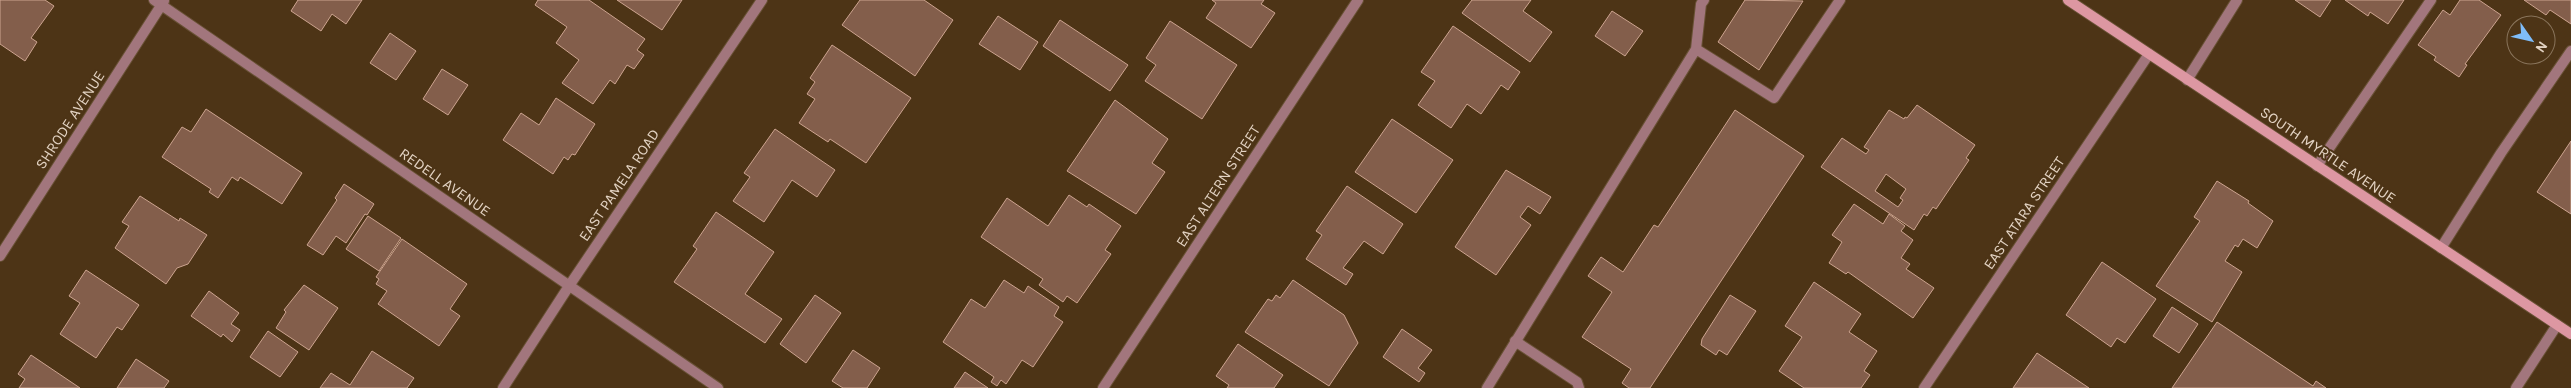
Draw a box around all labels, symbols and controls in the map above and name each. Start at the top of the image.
north arrow [2506,15,2556,65]
text: N [2532,38,2551,56]
street label: SHRODE AVENUE [32,68,108,172]
street label: SOUTH MYRTLE AVENUE [2257,103,2399,207]
street label: EAST ALTERN STREET [1172,121,1264,250]
street label: EAST PAMELA ROAD [575,126,663,244]
street label: REDELL AVENUE [396,144,494,220]
street label: EAST ATARA STREET [1980,153,2069,273]

